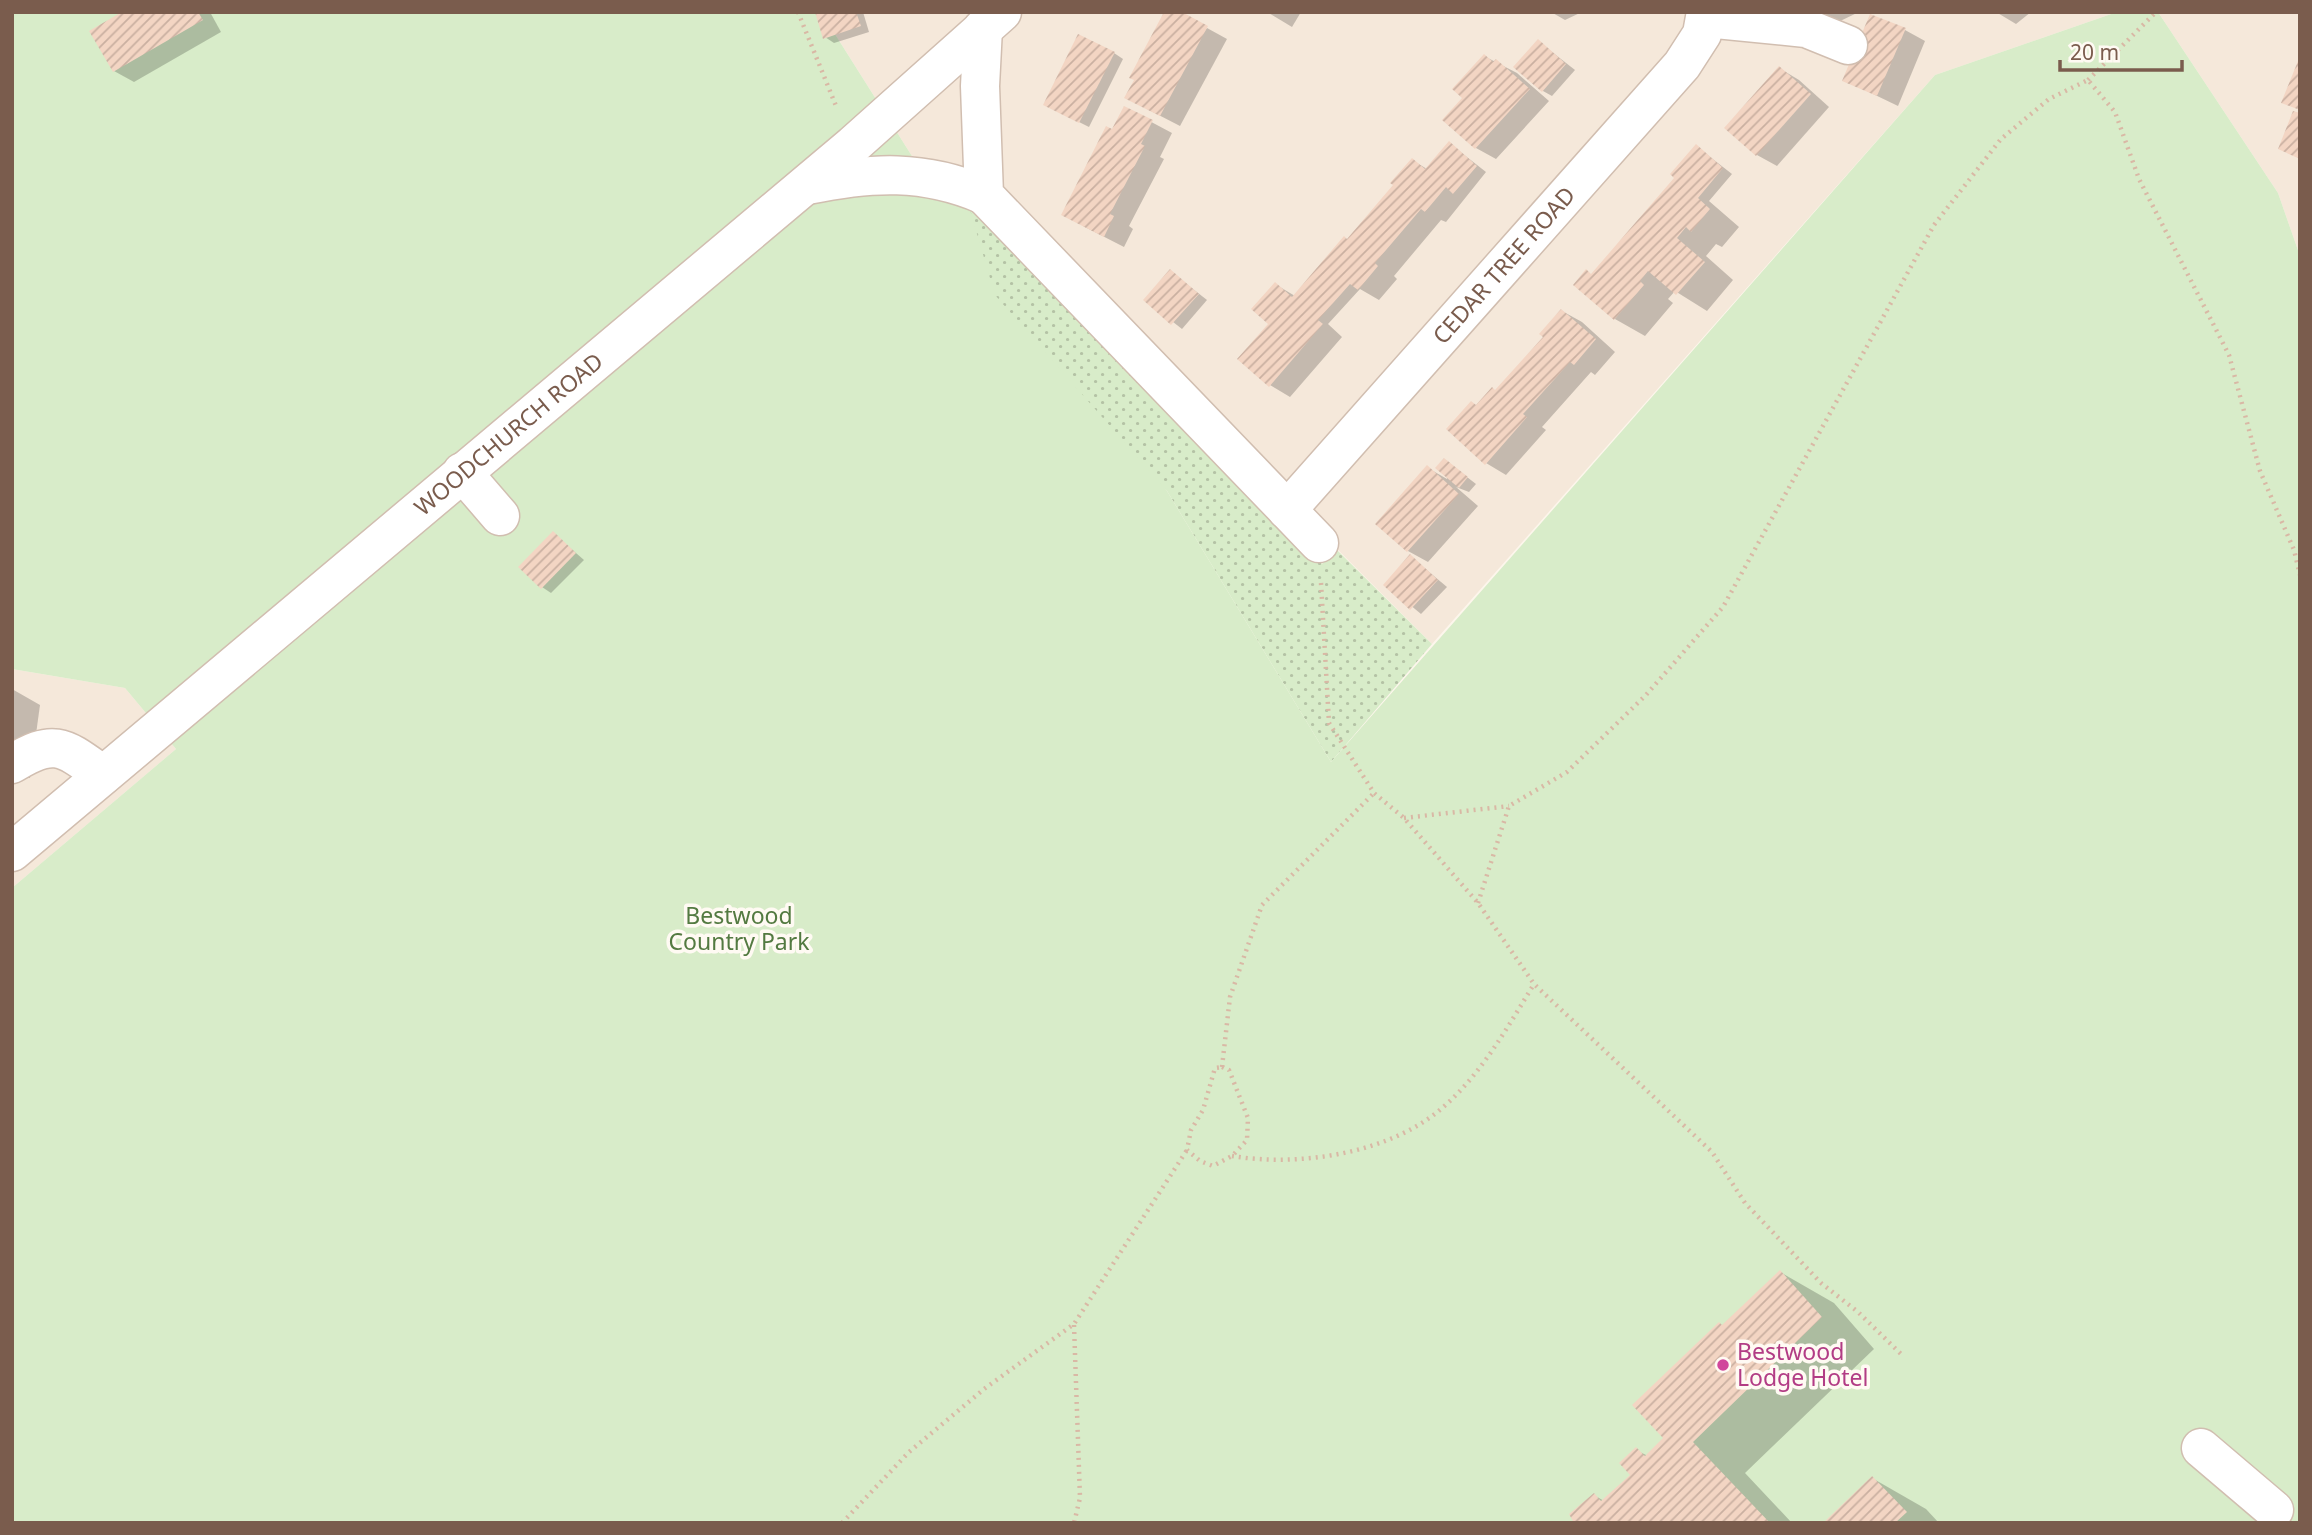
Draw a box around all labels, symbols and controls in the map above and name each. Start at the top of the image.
scale bar [2060,28,2182,72]
text: 20 m [2070,38,2119,66]
street label: CEDAR TREE ROAD [1425,179,1582,350]
street label: WOODCHURCH ROAD [407,345,609,522]
park label: Bestwood Country Park [669,899,810,957]
place label: Bestwood Lodge Hotel [1737,1335,1868,1393]
marker: Bestwood Lodge Hotel [1715,1357,1731,1373]

